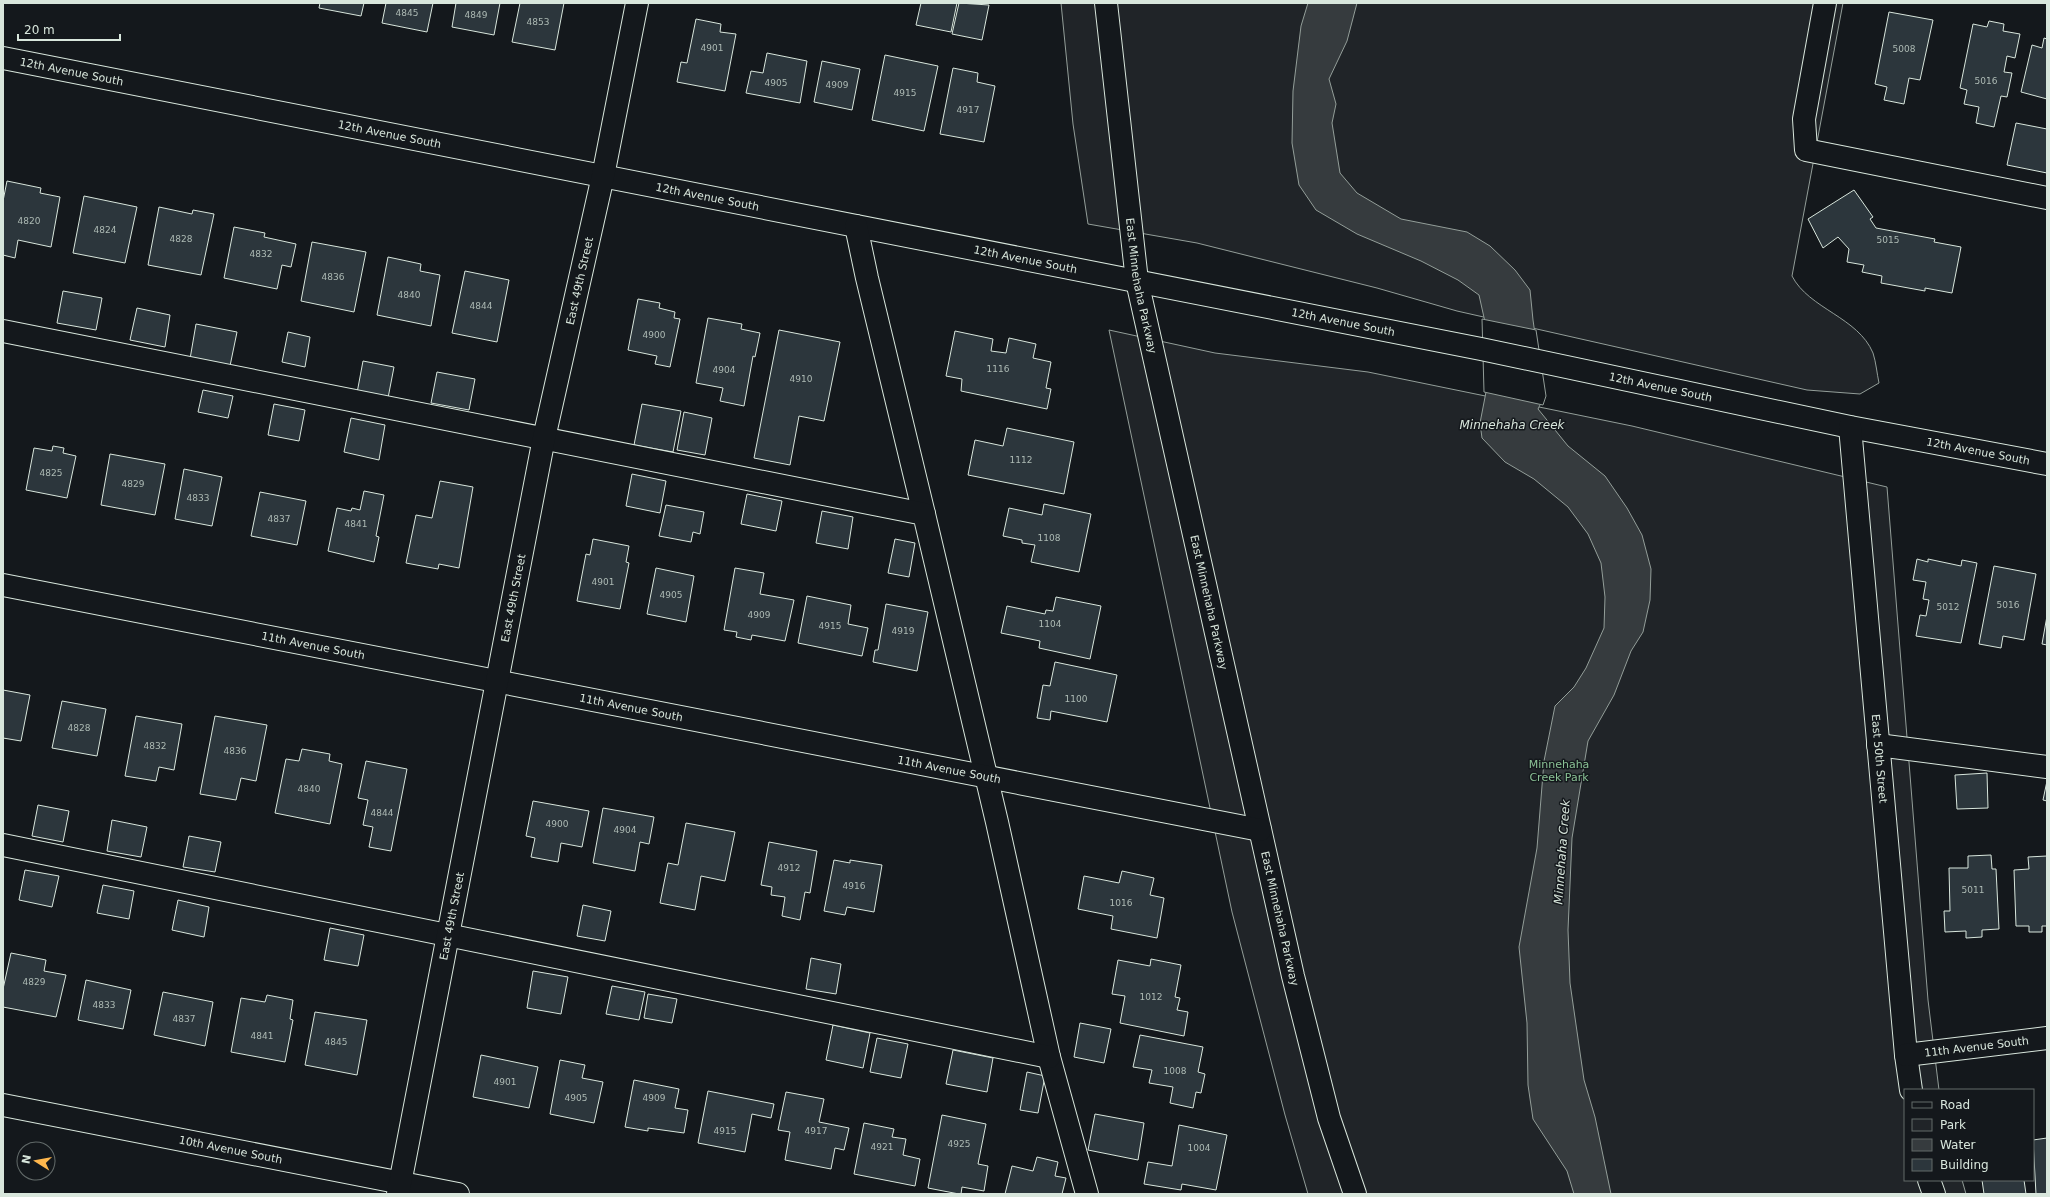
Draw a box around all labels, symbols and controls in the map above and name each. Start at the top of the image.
house number: 4845 [396,8,418,18]
house number: 4849 [465,10,488,20]
scale bar [18,16,120,42]
house number: 4853 [527,17,549,27]
text: 20 m [24,23,55,37]
house number: 4901 [701,43,723,53]
house number: 5008 [1893,44,1916,54]
street label: 12th Avenue South [19,55,124,89]
house number: 5016 [1975,76,1998,86]
house number: 4905 [765,78,787,88]
house number: 4909 [826,80,849,90]
house number: 4915 [894,88,916,98]
house number: 4917 [957,105,979,115]
street label: 12th Avenue South [337,118,442,151]
street label: 12th Avenue South [654,181,760,214]
house number: 4820 [18,216,41,226]
street label: East Minnehaha Parkway [1123,217,1159,355]
house number: 4824 [94,225,117,235]
house number: 4828 [170,234,193,244]
street label: East 49th Street [564,235,596,326]
house number: 5015 [1877,235,1899,245]
street label: 12th Avenue South [972,243,1078,276]
house number: 4832 [250,249,272,259]
house number: 4836 [322,272,345,282]
house number: 4840 [398,290,421,300]
house number: 4844 [470,301,493,311]
street label: 12th Avenue South [1290,306,1396,339]
house number: 4900 [643,330,666,340]
house number: 1116 [987,364,1010,374]
house number: 4904 [713,365,736,375]
street label: 12th Avenue South [1608,370,1713,405]
house number: 4910 [790,374,813,384]
water label: Minnehaha Creek [1459,418,1566,432]
street label: 12th Avenue South [1925,435,2031,468]
house number: 1112 [1010,455,1032,465]
house number: 4825 [40,468,62,478]
house number: 4829 [122,479,145,489]
house number: 4833 [187,493,209,503]
house number: 4837 [268,514,290,524]
house number: 4841 [345,519,367,529]
house number: 1108 [1038,533,1061,543]
street label: East Minnehaha Parkway [1187,534,1230,671]
street label: East 49th Street [499,552,529,643]
house number: 4901 [592,577,614,587]
house number: 4905 [660,590,682,600]
house number: 5016 [1997,600,2020,610]
house number: 5012 [1937,602,1959,612]
house number: 4909 [748,610,771,620]
house number: 1104 [1039,619,1062,629]
house number: 4915 [819,621,841,631]
house number: 4919 [892,626,915,636]
street label: 11th Avenue South [260,629,366,662]
street label: 11th Avenue South [578,691,684,724]
house number: 1100 [1065,694,1088,704]
street label: East 50th Street [1869,714,1890,805]
house number: 4828 [68,723,91,733]
house number: 4832 [144,741,166,751]
house number: 4836 [224,746,247,756]
street label: 11th Avenue South [896,753,1002,786]
park label: Minnehaha Creek Park [1529,758,1589,784]
house number: 4840 [298,784,321,794]
water label: Minnehaha Creek [1551,798,1573,905]
house number: 4844 [371,808,394,818]
house number: 4900 [546,819,569,829]
house number: 4904 [614,825,637,835]
street label: East Minnehaha Parkway [1258,850,1301,988]
house number: 4912 [778,863,800,873]
street label: East 49th Street [437,870,467,961]
house number: 4916 [843,881,866,891]
house number: 5011 [1962,885,1984,895]
house number: 1016 [1110,898,1133,908]
house number: 4829 [23,977,46,987]
house number: 1012 [1140,992,1162,1002]
house number: 4833 [93,1000,115,1010]
house number: 4837 [173,1014,195,1024]
house number: 4841 [251,1031,273,1041]
street label: 11th Avenue South [1924,1034,2030,1060]
house number: 4845 [325,1037,347,1047]
house number: 1008 [1164,1066,1187,1076]
house number: 4901 [494,1077,516,1087]
legend [1904,1089,2034,1181]
house number: 4905 [565,1093,587,1103]
house number: 4909 [643,1093,666,1103]
text: Road [1940,1098,1970,1112]
text: Park [1940,1118,1966,1132]
house number: 4915 [714,1126,736,1136]
house number: 4917 [805,1126,827,1136]
street label: 10th Avenue South [178,1134,284,1167]
text: Water [1940,1138,1976,1152]
house number: 4925 [948,1139,970,1149]
north arrow [16,1141,56,1181]
house number: 4921 [871,1142,893,1152]
house number: 1004 [1188,1143,1211,1153]
text: N [19,1153,34,1165]
text: Building [1940,1158,1989,1172]

